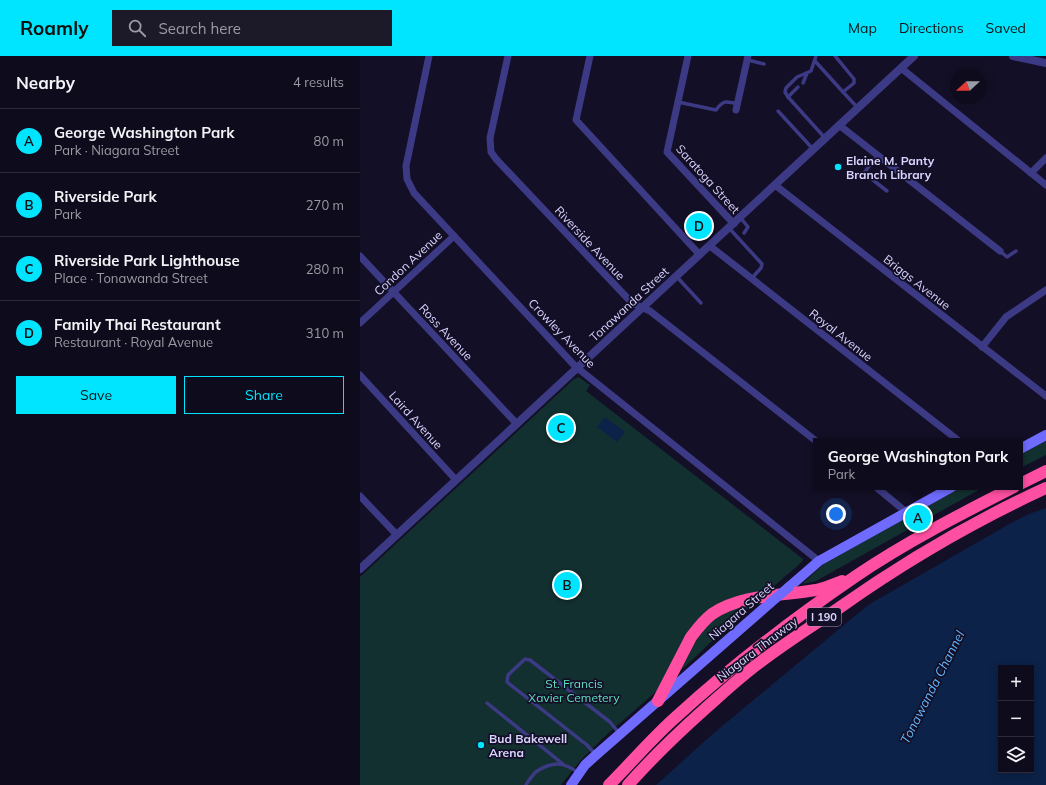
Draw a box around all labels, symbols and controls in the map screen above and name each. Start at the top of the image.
search box [112,10,392,46]
text: Roamly [20,16,88,40]
icon: search [126,17,148,39]
text: Search here [158,19,241,38]
text: Map [848,19,877,37]
text: Directions [899,19,964,37]
text: Saved [986,19,1026,37]
north arrow [950,68,986,104]
text: Nearby [16,72,75,93]
text: 4 results [293,74,344,90]
text: George Washington Park [54,123,234,142]
text: A [24,133,34,149]
text: 80 m [314,133,344,149]
street label: Saratoga Street [673,141,743,217]
text: Park · Niagara Street [54,142,179,158]
place label: Elaine M. Panty Branch Library [846,153,935,182]
marker: Elaine M. Panty Branch Library [833,162,843,172]
text: Riverside Park [54,187,157,206]
text: B [25,197,33,213]
text: 270 m [306,197,344,213]
street label: Riverside Avenue [552,203,628,283]
text: Park [54,206,81,222]
pin: D [686,211,712,241]
street label: Condon Avenue [371,228,445,298]
text: Riverside Park Lighthouse [54,251,240,270]
street label: Briggs Avenue [881,251,953,313]
text: C [25,261,33,277]
text: 280 m [306,261,344,277]
street label: Tonawanda Street [586,264,672,344]
text: Place · Tonawanda Street [54,270,208,286]
street label: Crowley Avenue [525,295,599,371]
street label: Ross Avenue [416,301,476,363]
street label: Royal Avenue [806,306,876,364]
text: Family Thai Restaurant [54,315,221,334]
text: D [24,325,34,341]
text: 310 m [306,325,344,341]
text: Restaurant · Royal Avenue [54,334,213,350]
button: Save [16,376,176,414]
button: Share [184,376,344,414]
street label: Laird Avenue [386,388,446,452]
pin: C [548,413,574,443]
popup [813,438,1023,490]
text: George Washington Park [828,447,1008,466]
text: Park [828,466,855,482]
pin: A [905,503,931,533]
your location [826,504,846,524]
pin: B [554,570,580,600]
street label: Niagara Street [705,579,777,643]
road number: I 190 [807,608,841,626]
street label: Niagara Thruway [714,613,801,684]
water label: Tonawanda Channel [897,627,968,746]
map controls [998,665,1034,773]
button: + [998,665,1034,701]
park label: St. Francis Xavier Cemetery [528,676,620,705]
button: − [998,701,1034,737]
place label: Bud Bakewell Arena [489,731,567,760]
button: layers [998,737,1034,773]
marker: Bud Bakewell Arena [476,740,486,750]

